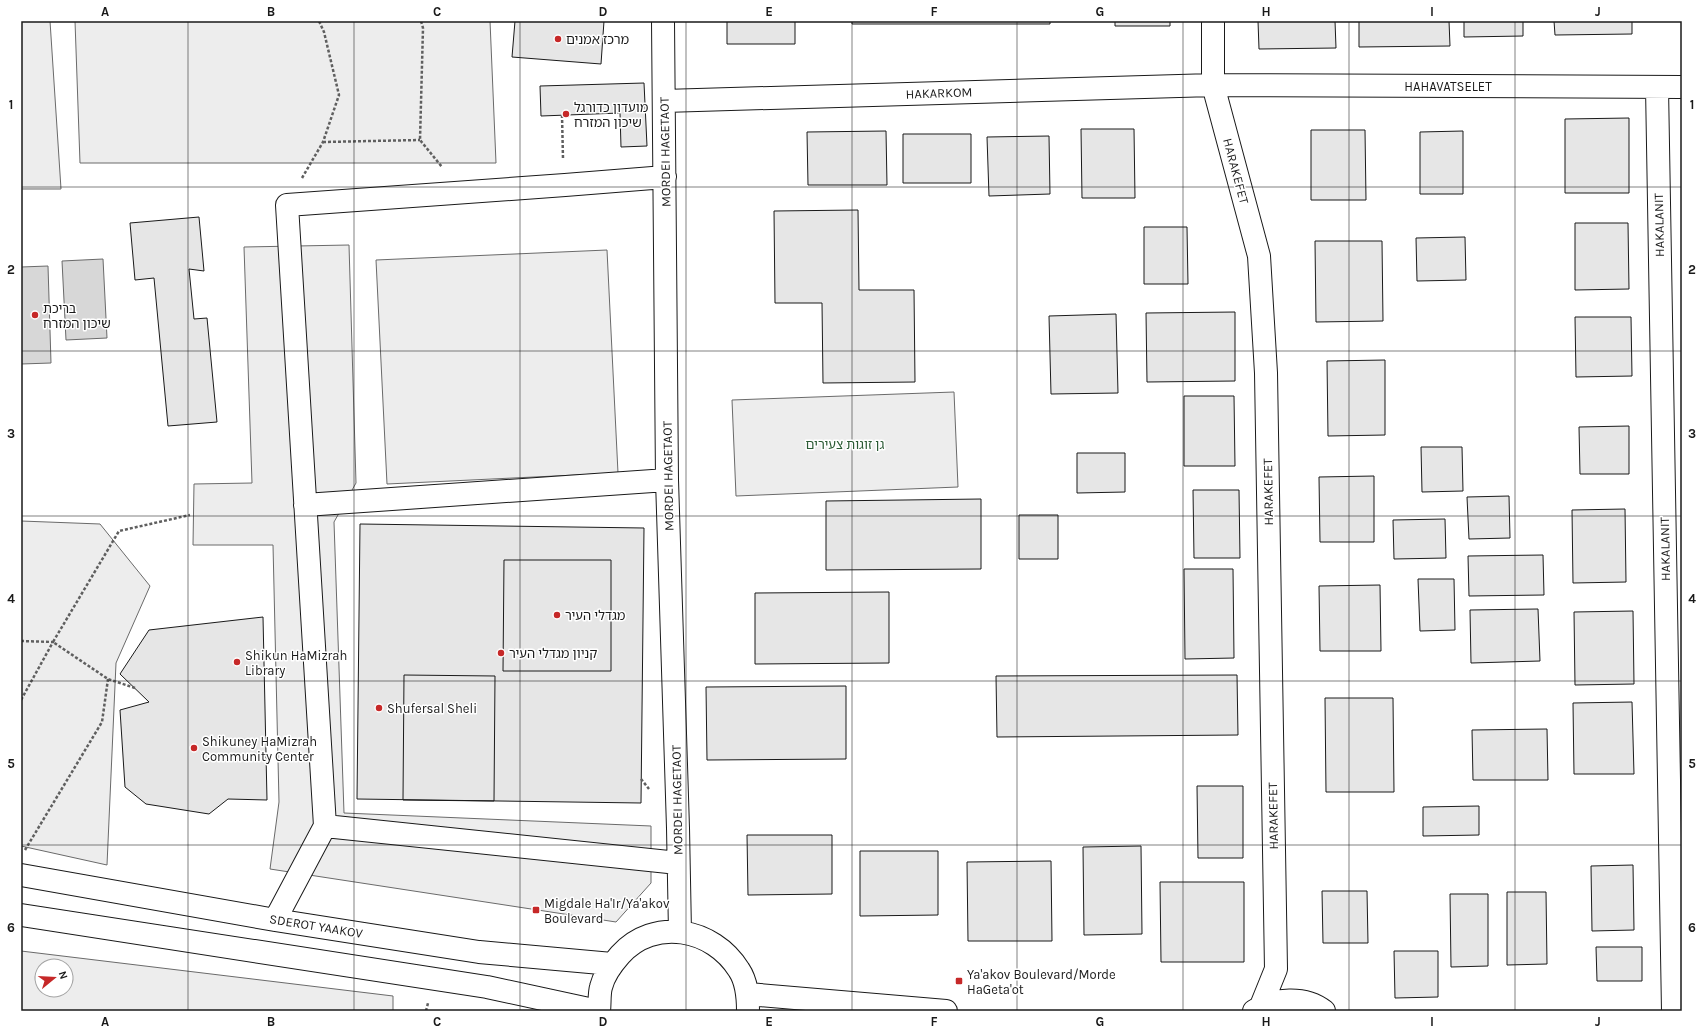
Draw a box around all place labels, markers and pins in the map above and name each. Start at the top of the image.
place label: מרכז אמנים [566,32,630,47]
marker: מרכז אמנים [553,34,563,44]
place label: מועדון כדורגל שיכון המזרח [574,100,649,130]
marker: מועדון כדורגל שיכון המזרח [561,109,571,119]
place label: בריכת שיכון המזרח [43,301,111,331]
marker: בריכת שיכון המזרח [30,310,40,320]
place label: מגדלי העיר [565,608,626,623]
marker: מגדלי העיר [552,610,562,620]
place label: קניון מגדלי העיר [509,646,597,661]
place label: Shikun HaMizrah Library [245,648,347,678]
marker: קניון מגדלי העיר [496,648,506,658]
marker: Shikun HaMizrah Library [232,657,242,667]
place label: Shufersal Sheli [387,701,477,716]
marker: Shufersal Sheli [374,703,384,713]
place label: Shikuney HaMizrah Community Center [202,734,317,764]
marker: Shikuney HaMizrah Community Center [189,743,199,753]
place label: Migdale Ha'Ir/Ya'akov Boulevard [544,896,670,926]
marker: Migdale Ha'Ir/Ya'akov Boulevard [531,905,541,915]
place label: Ya'akov Boulevard/Morde HaGeta'ot [967,967,1116,997]
marker: Ya'akov Boulevard/Morde HaGeta'ot [954,976,964,986]

